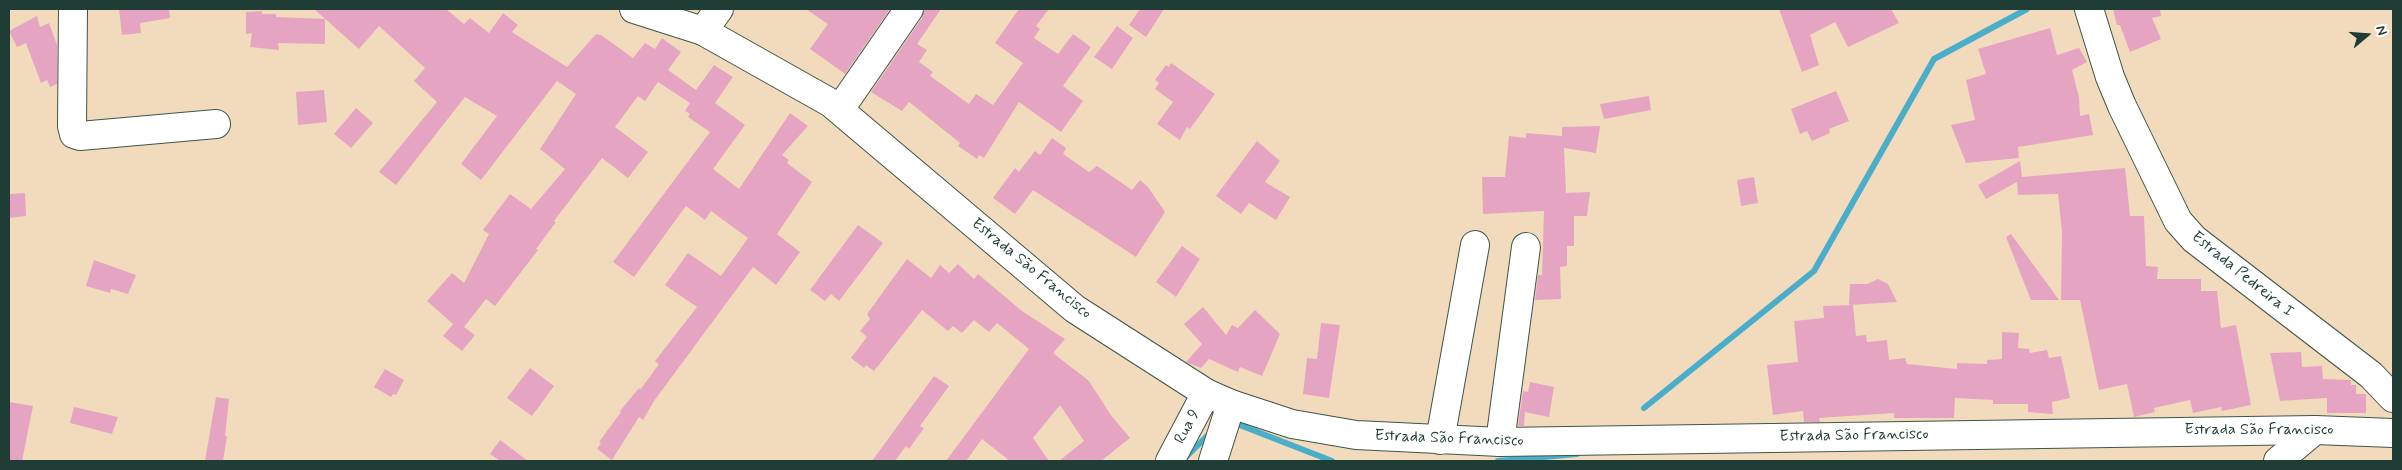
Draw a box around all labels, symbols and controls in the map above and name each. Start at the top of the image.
north arrow [2342,10,2392,60]
text: N [2371,23,2391,38]
street label: Estrada São Francisco [967,215,1095,323]
street label: Estrada Pedreira I [2187,228,2297,322]
street label: Rua 9 [1171,406,1205,448]
street label: Estrada São Francisco [2184,421,2334,441]
street label: Estrada São Francisco [1779,425,1929,447]
street label: Estrada São Francisco [1374,427,1524,451]

